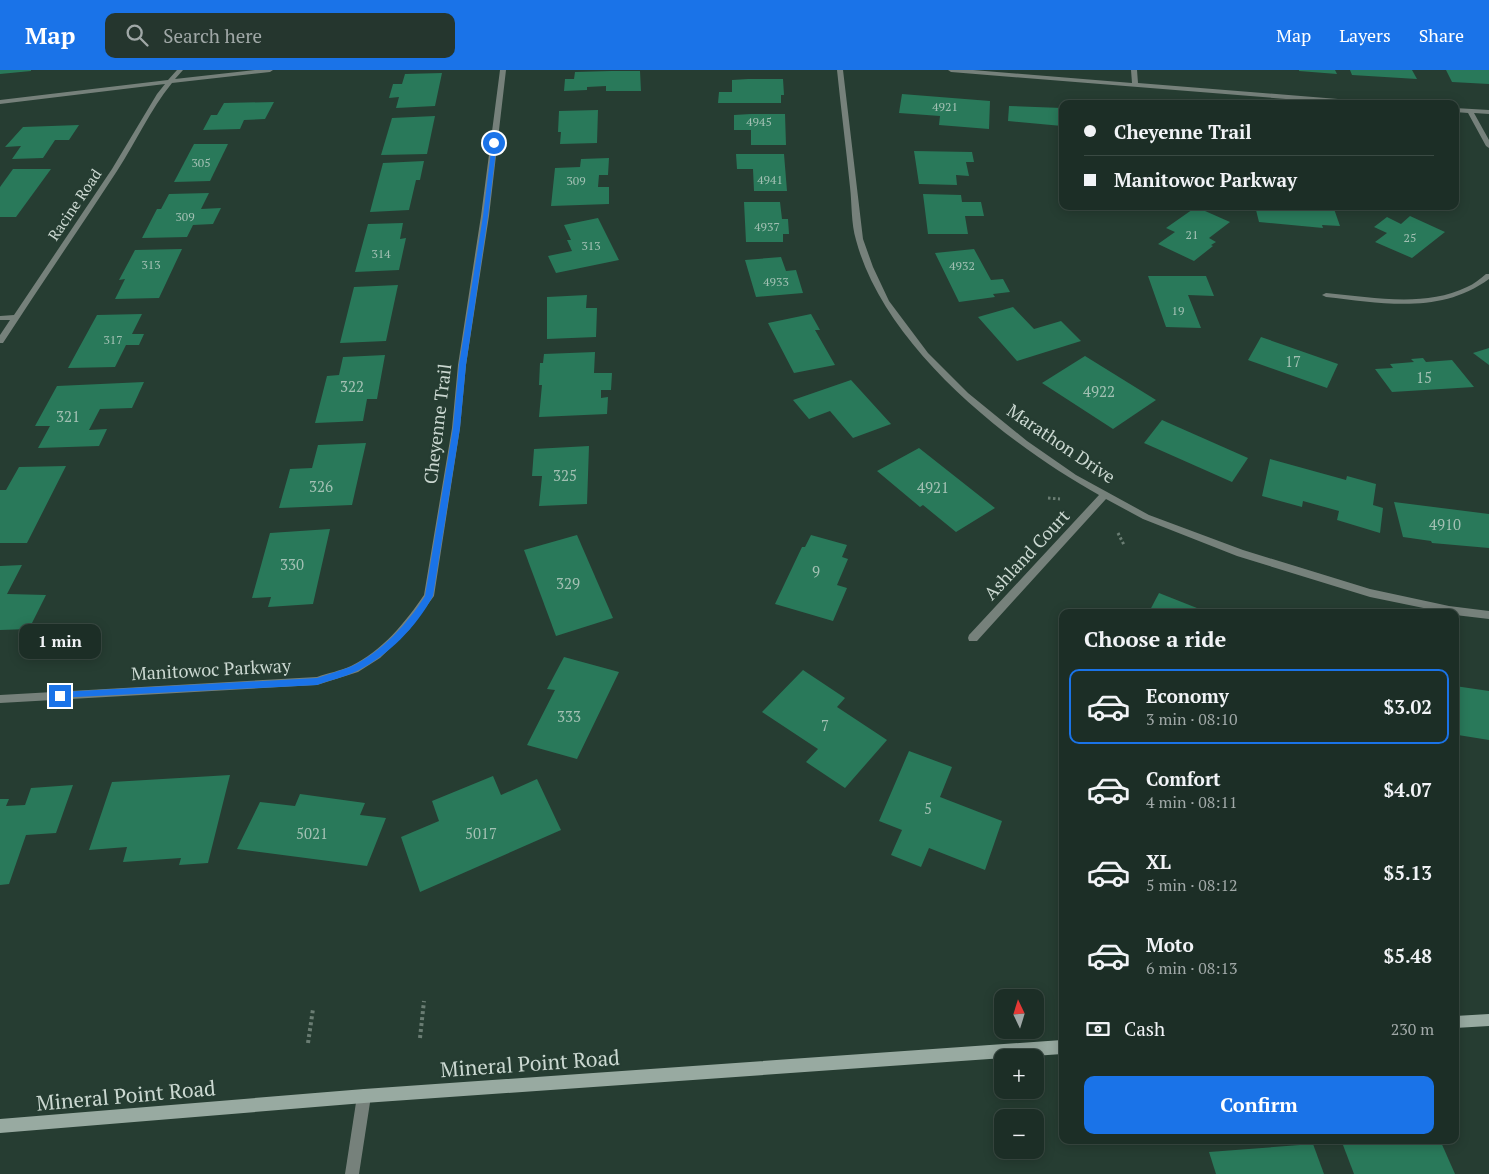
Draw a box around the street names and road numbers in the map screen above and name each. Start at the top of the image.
street label: Racine Road [43,165,105,244]
street label: Cheyenne Trail [418,362,456,485]
street label: Marathon Drive [1003,398,1120,488]
street label: Ashland Court [978,504,1075,605]
street label: Manitowoc Parkway [130,653,292,685]
street label: Mineral Point Road [439,1043,621,1083]
street label: Mineral Point Road [35,1073,217,1117]

